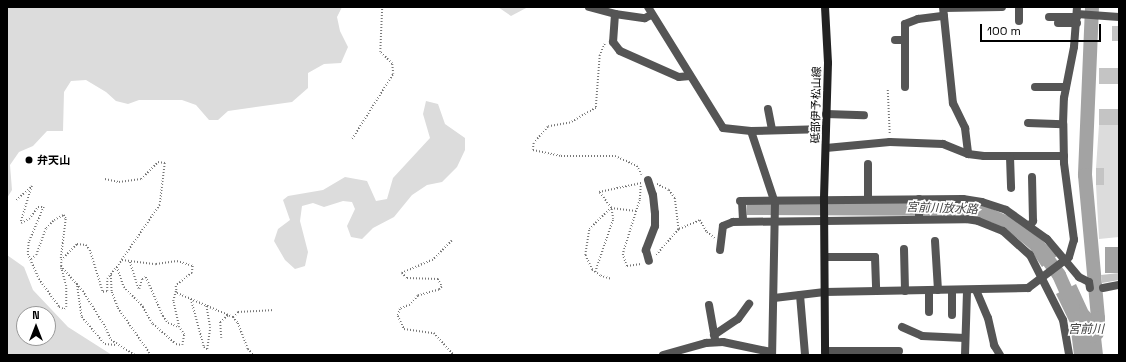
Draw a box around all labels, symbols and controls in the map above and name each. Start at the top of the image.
scale bar [982,16,1103,42]
text: 100 m [987,23,1021,39]
street label: 砥部伊予松山線 [809,66,823,144]
place label: 弁天山 [37,153,70,167]
marker: 弁天山 [24,155,34,165]
water label: 宮前川放水路 [906,201,978,217]
north arrow [16,306,56,346]
text: N [32,308,40,322]
water label: 宮前川 [1068,323,1104,337]

